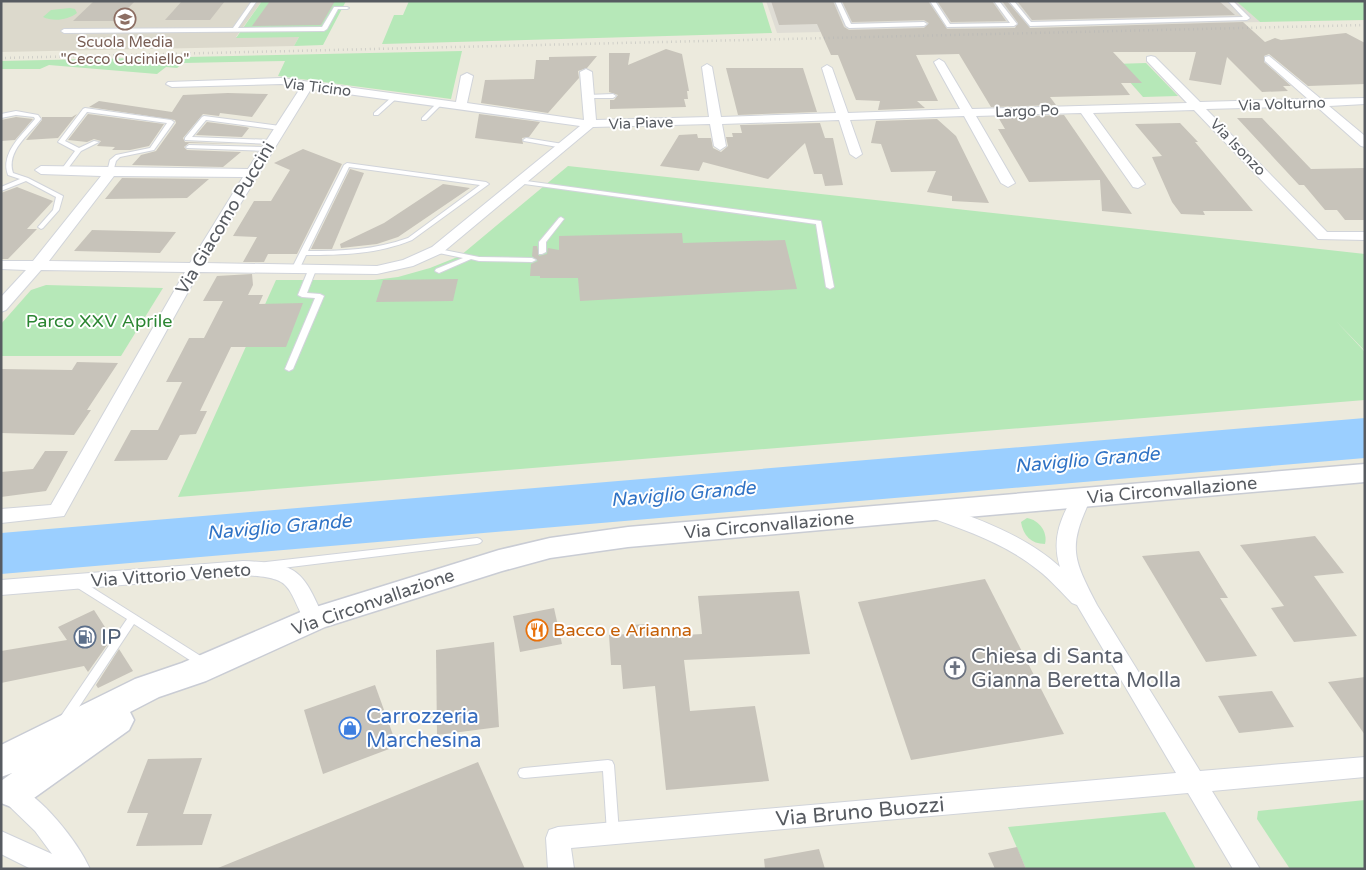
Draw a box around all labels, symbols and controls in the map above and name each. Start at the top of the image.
school or university icon: Scuola Media "Cecco Cuciniello" [113,7,137,31]
place label: Scuola Media "Cecco Cuciniello" [61,33,189,68]
street label: Via Ticino [282,74,352,100]
street label: Via Volturno [1238,93,1326,115]
street label: Largo Po [995,101,1059,121]
street label: Via Piave [608,113,674,133]
street label: Via Isonzo [1206,115,1270,179]
street label: Via Giacomo Puccini [171,138,279,298]
park label: Parco XXV Aprile [26,310,172,332]
water label: Naviglio Grande [1014,443,1161,477]
street label: Via Circonvallazione [1086,472,1258,508]
water label: Naviglio Grande [610,477,757,511]
street label: Via Circonvallazione [683,507,855,543]
water label: Naviglio Grande [206,510,353,544]
street label: Via Vittorio Veneto [90,558,252,592]
street label: Via Circonvallazione [289,564,457,640]
restaurant icon: Bacco e Arianna [525,618,549,642]
place label: Bacco e Arianna [553,619,692,641]
fuel station icon: IP [73,625,97,649]
place label: IP [101,625,121,650]
place label: Chiesa di Santa Gianna Beretta Molla [971,644,1181,693]
church icon: Chiesa di Santa Gianna Beretta Molla [943,656,967,680]
place label: Carrozzeria Marchesina [366,704,482,753]
shop icon: Carrozzeria Marchesina [338,716,362,740]
street label: Via Bruno Buozzi [775,792,945,832]

